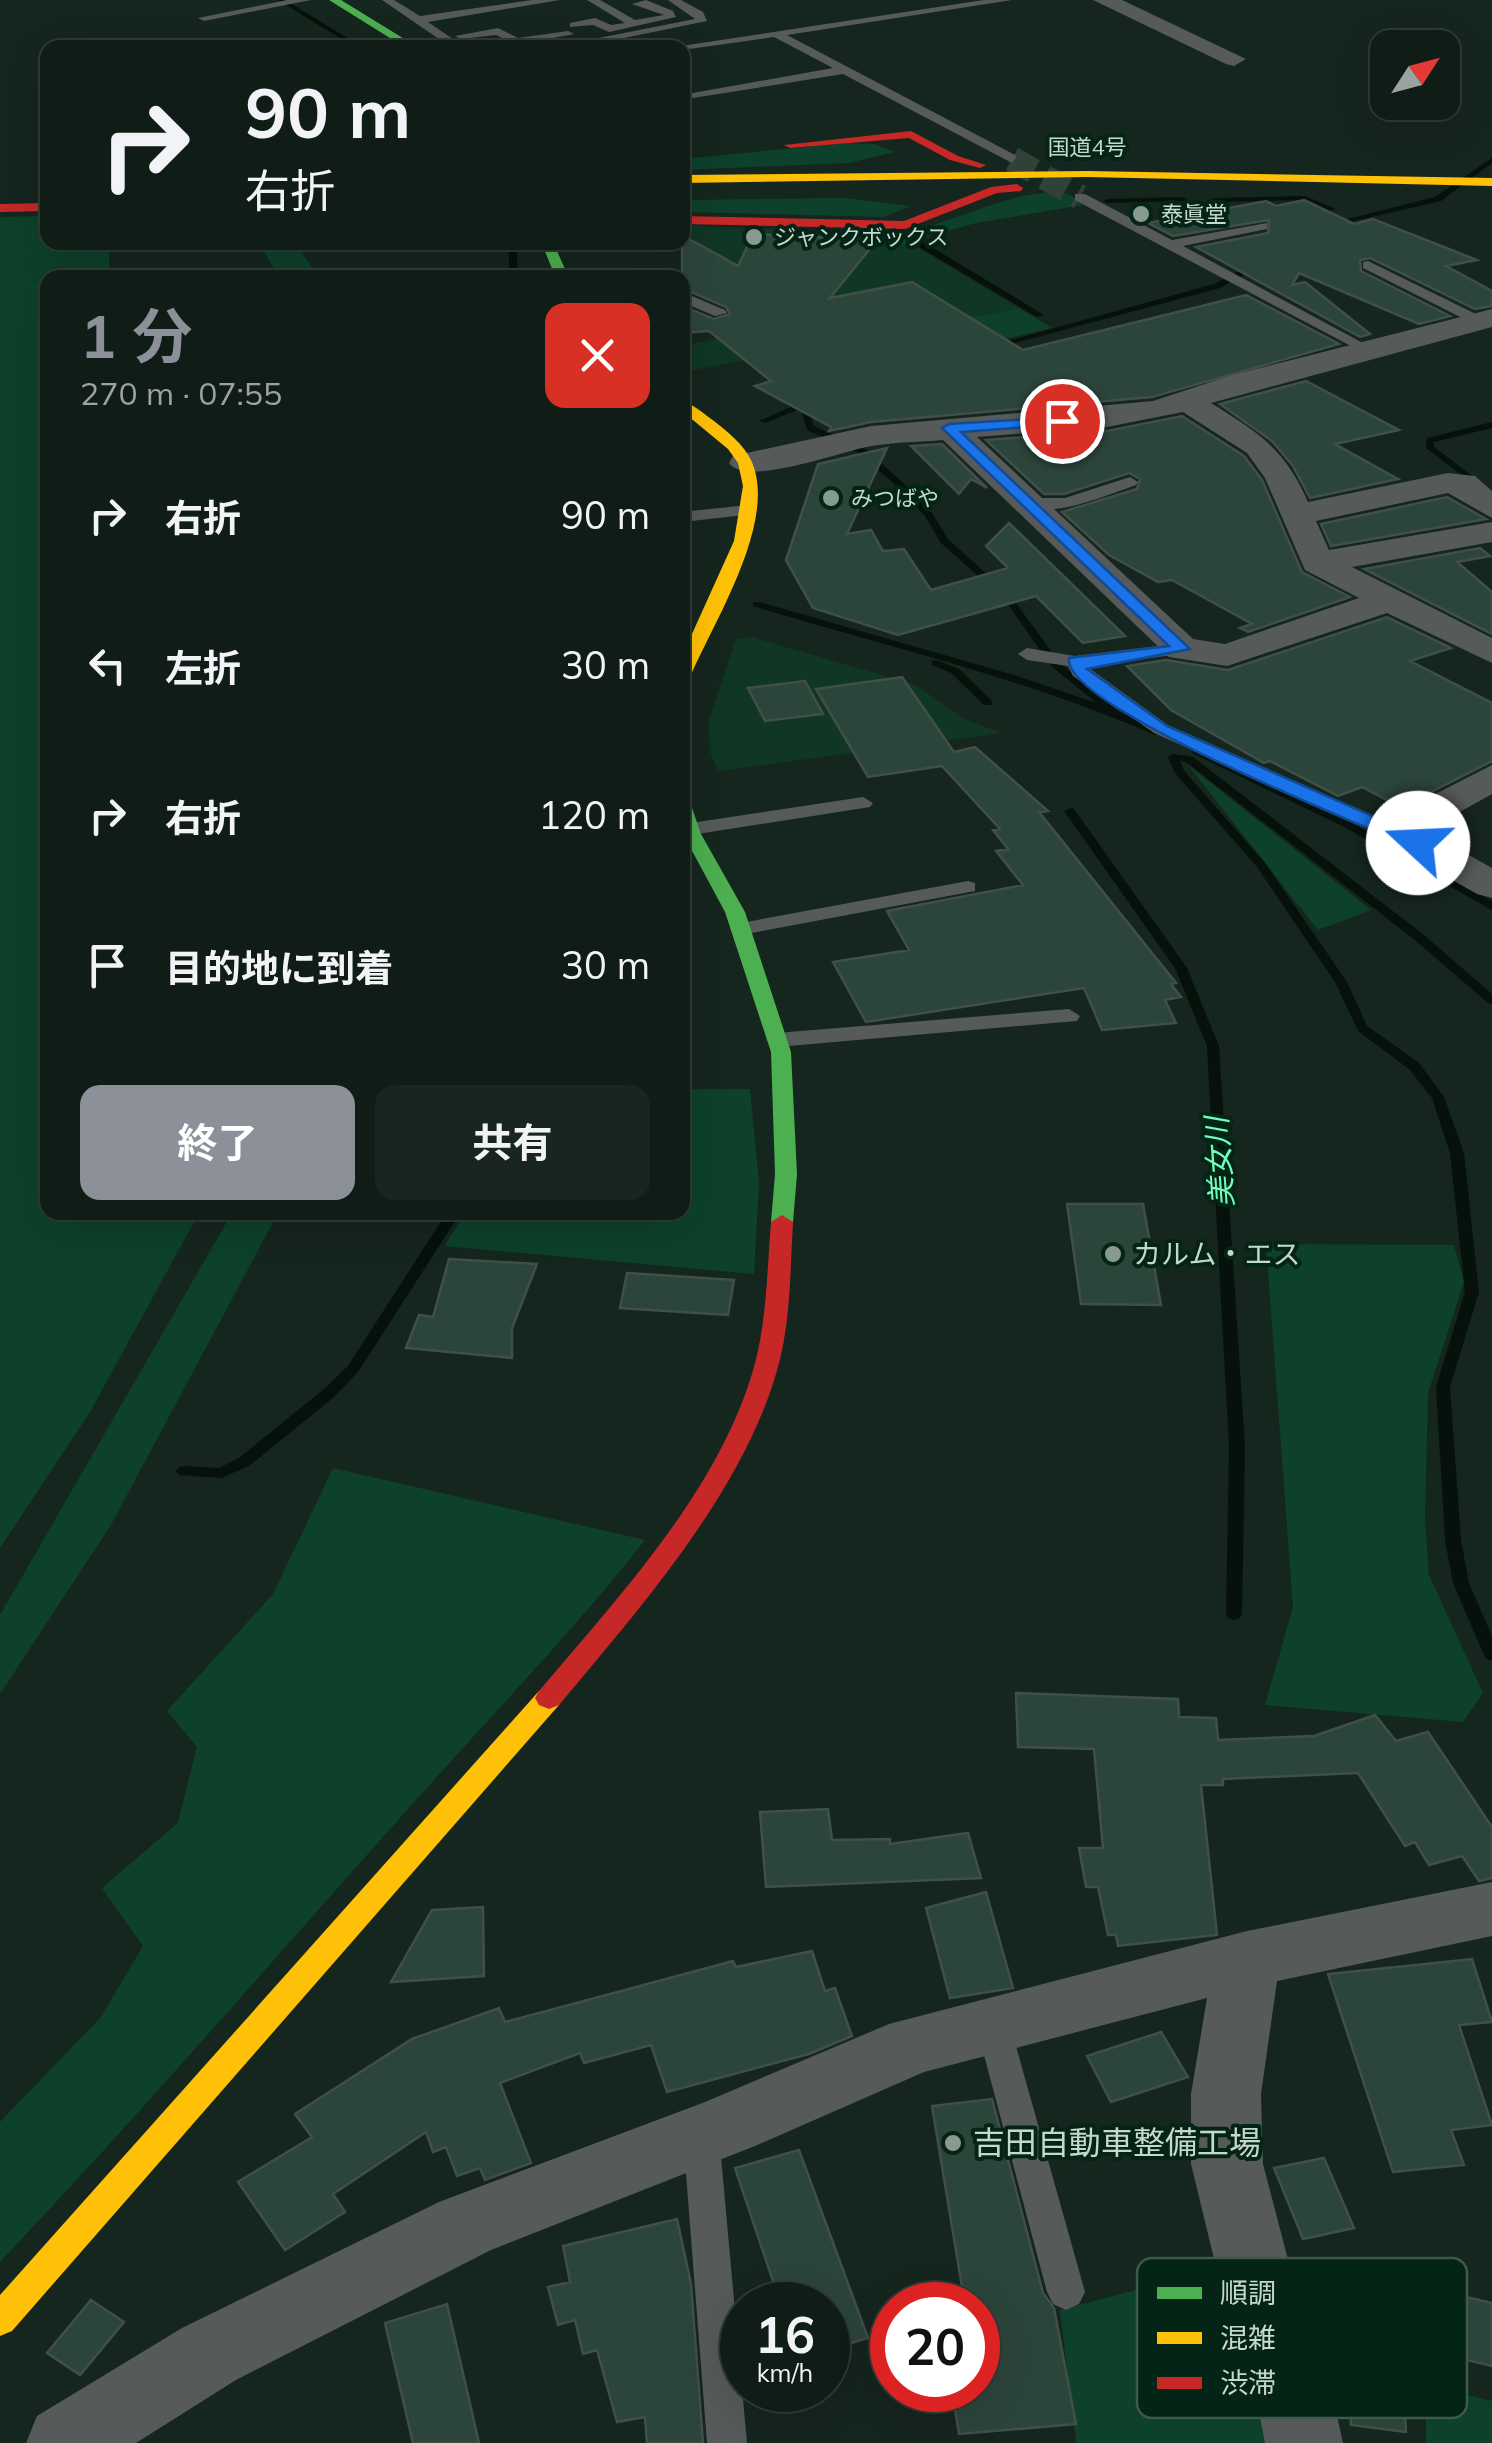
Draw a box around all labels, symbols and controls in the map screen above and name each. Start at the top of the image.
north arrow [1370,30,1460,120]
map controls [1370,30,1460,120]
text: 90 m [245,68,411,156]
icon: right [80,80,210,210]
street label: 国道4号 [1047,133,1127,161]
text: 右折 [245,162,335,218]
place label: 泰眞堂 [1161,200,1227,228]
marker: 泰眞堂 [1130,203,1152,225]
place label: ジャンクボックス [774,223,948,251]
marker: ジャンクボックス [743,226,765,248]
text: 1 分 [80,298,192,373]
button: close [545,303,650,408]
text: 270 m · 07:55 [80,373,282,413]
pin [1020,379,1105,464]
icon: arrive [1035,394,1090,449]
place label: みつばや [851,484,939,512]
marker: みつばや [820,487,842,509]
icon: right [80,488,135,543]
text: 90 m [561,491,650,539]
text: 右折 [165,494,241,542]
icon: left [80,638,135,693]
text: 30 m [561,641,650,689]
text: 左折 [165,644,241,692]
icon: right [80,788,135,843]
text: 120 m [538,791,650,839]
position arrow [1366,791,1470,895]
text: 右折 [165,794,241,842]
icon: arrive [80,938,135,993]
text: 30 m [561,941,650,989]
text: 目的地に到着 [165,944,393,992]
button: 終了 [80,1085,355,1200]
button: 共有 [375,1085,650,1200]
water label: 美女川 [1197,1113,1241,1208]
place label: カルム・エス [1133,1236,1300,1271]
marker: カルム・エス [1102,1243,1124,1265]
place label: 吉田自動車整備工場 [973,2122,1261,2162]
marker: 吉田自動車整備工場 [942,2132,964,2154]
legend [1137,2258,1467,2418]
text: 順調 [1220,2275,1276,2310]
speed limit sign: 20 [870,2282,1000,2412]
text: 16 [755,2303,815,2366]
text: 混雑 [1220,2320,1276,2355]
text: km/h [757,2357,813,2388]
text: 渋滞 [1220,2365,1276,2400]

